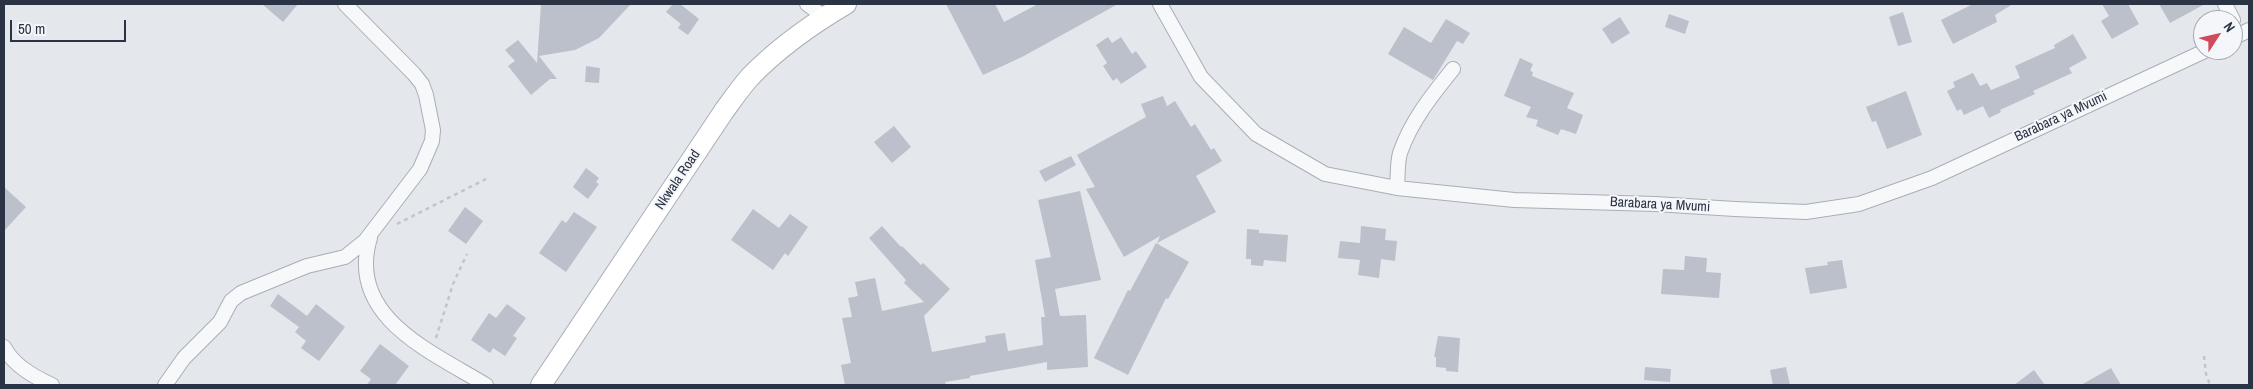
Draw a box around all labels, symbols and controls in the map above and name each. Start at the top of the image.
scale bar [12,10,129,42]
north arrow [2193,10,2243,60]
text: 50 m [18,18,45,39]
text: N [2220,18,2239,36]
street label: Barabara ya Mvumi [2012,88,2110,146]
street label: Nkwala Road [652,147,704,213]
street label: Barabara ya Mvumi [1610,194,1710,216]

